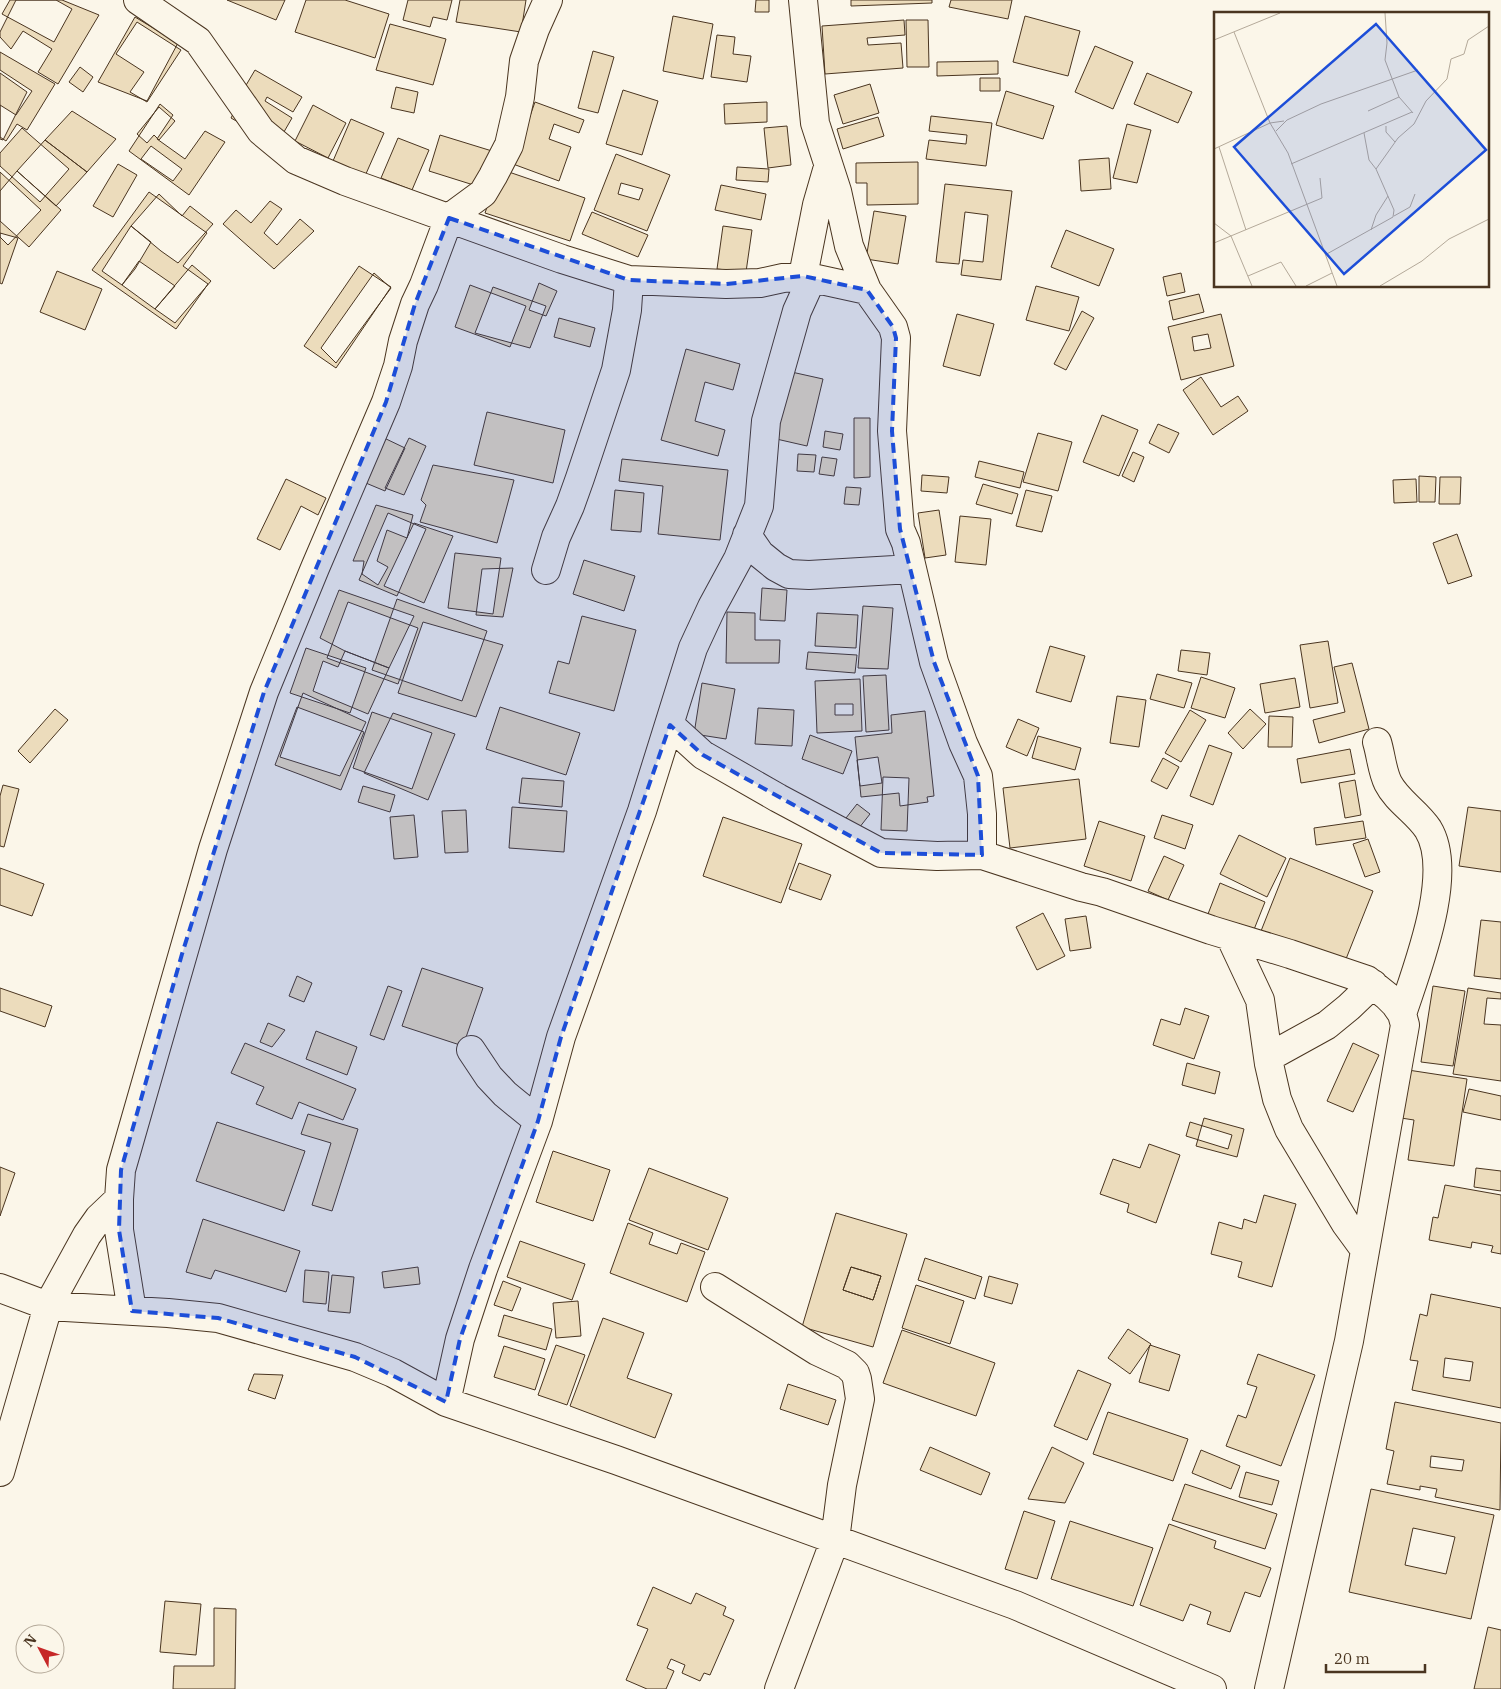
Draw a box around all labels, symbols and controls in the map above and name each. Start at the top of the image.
inset map [1214,12,1488,288]
north arrow [15,1624,65,1674]
text: N [20,1630,41,1651]
scale bar [1326,1642,1425,1674]
text: 20 m [1334,1649,1370,1668]

